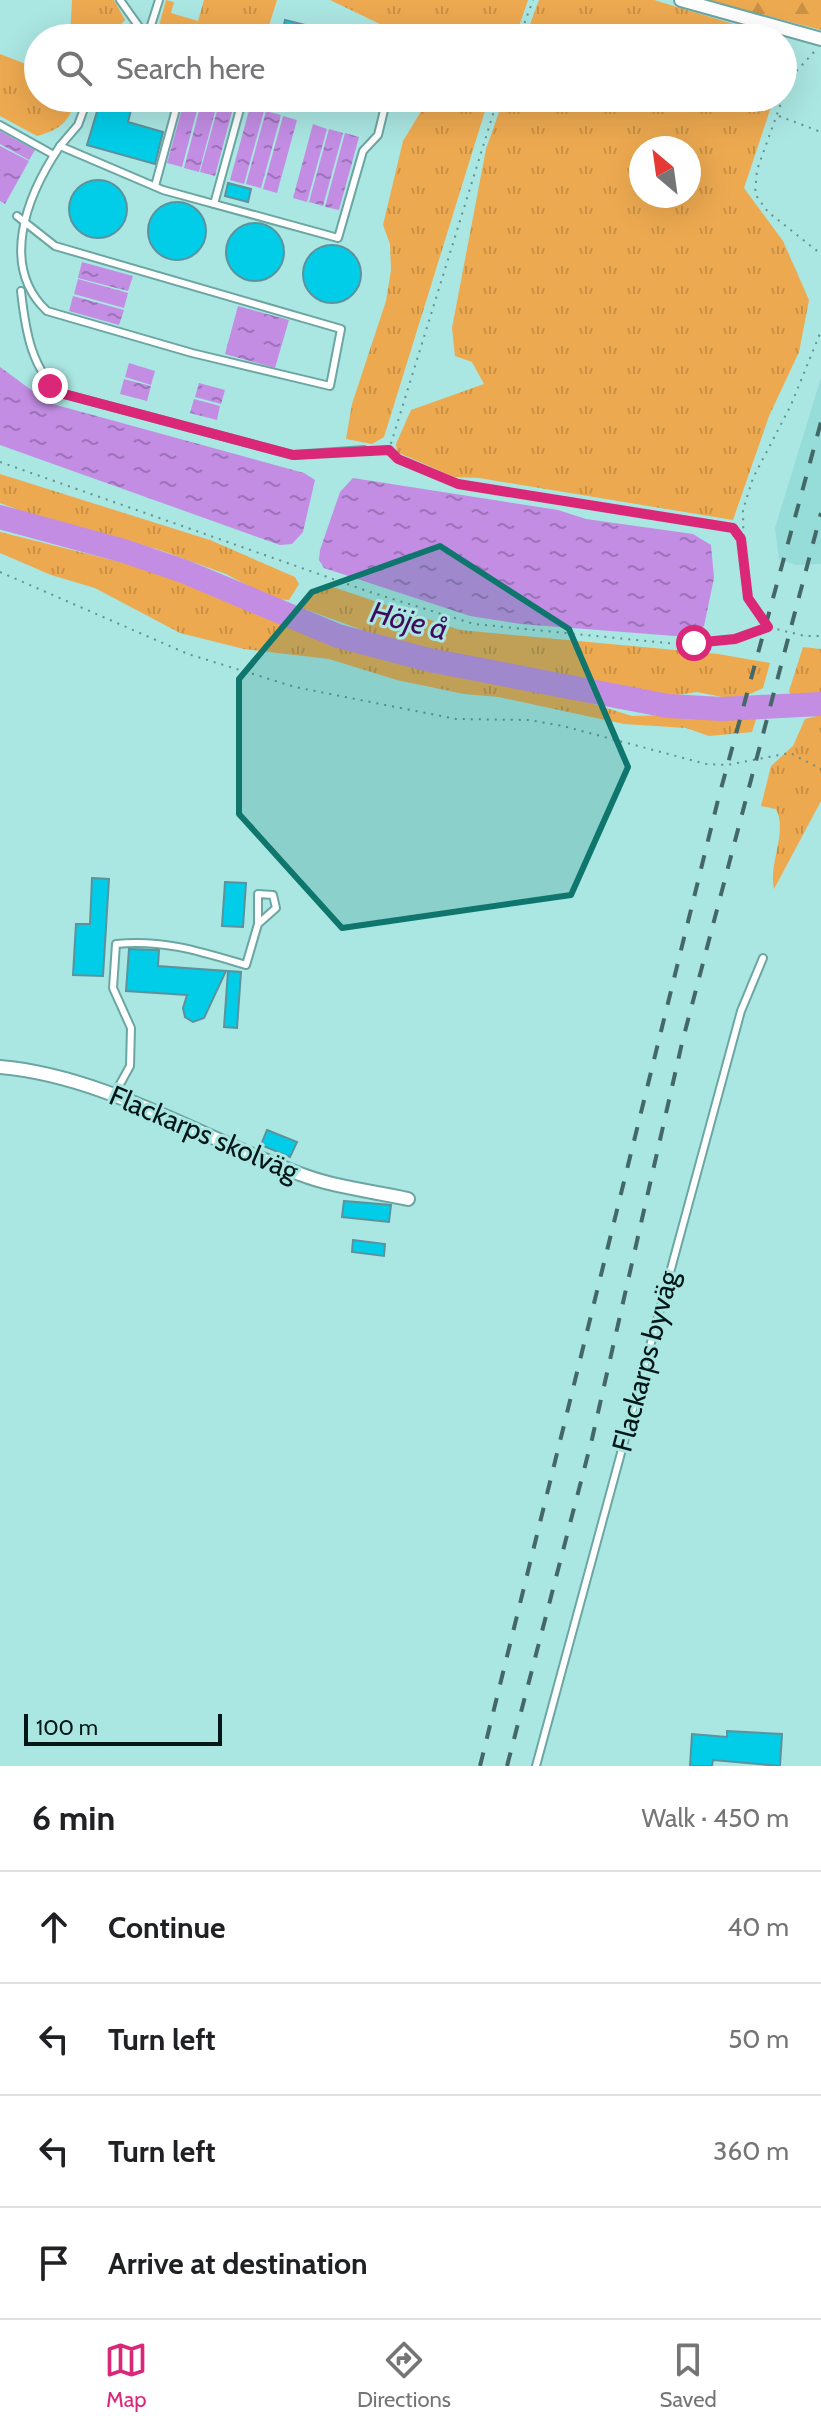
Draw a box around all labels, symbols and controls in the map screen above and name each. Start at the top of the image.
search box [24,24,797,112]
icon: search [52,46,96,90]
text: Search here [116,50,265,87]
north arrow [629,136,701,208]
route end [32,368,68,404]
water label: Höje å [367,593,452,648]
route start [676,625,712,661]
street label: Flackarps skolväg [104,1078,305,1189]
street label: Flackarps byväg [605,1266,686,1455]
scale bar [24,1710,222,1746]
text: 100 m [36,1714,98,1741]
text: 6 min [32,1797,115,1839]
text: Walk · 450 m [641,1802,789,1834]
icon: ahead [32,1905,76,1949]
text: Continue [108,1909,225,1946]
text: 40 m [727,1911,789,1943]
icon: left [32,2017,76,2061]
text: Turn left [108,2021,216,2058]
text: 50 m [728,2023,789,2055]
icon: left [32,2129,76,2173]
text: Turn left [108,2133,216,2170]
text: 360 m [713,2135,789,2167]
icon: arrive [32,2241,76,2285]
text: Arrive at destination [108,2245,368,2282]
tab: Map [104,2338,148,2413]
tab: Directions [357,2338,451,2413]
tab: Saved [660,2338,717,2413]

